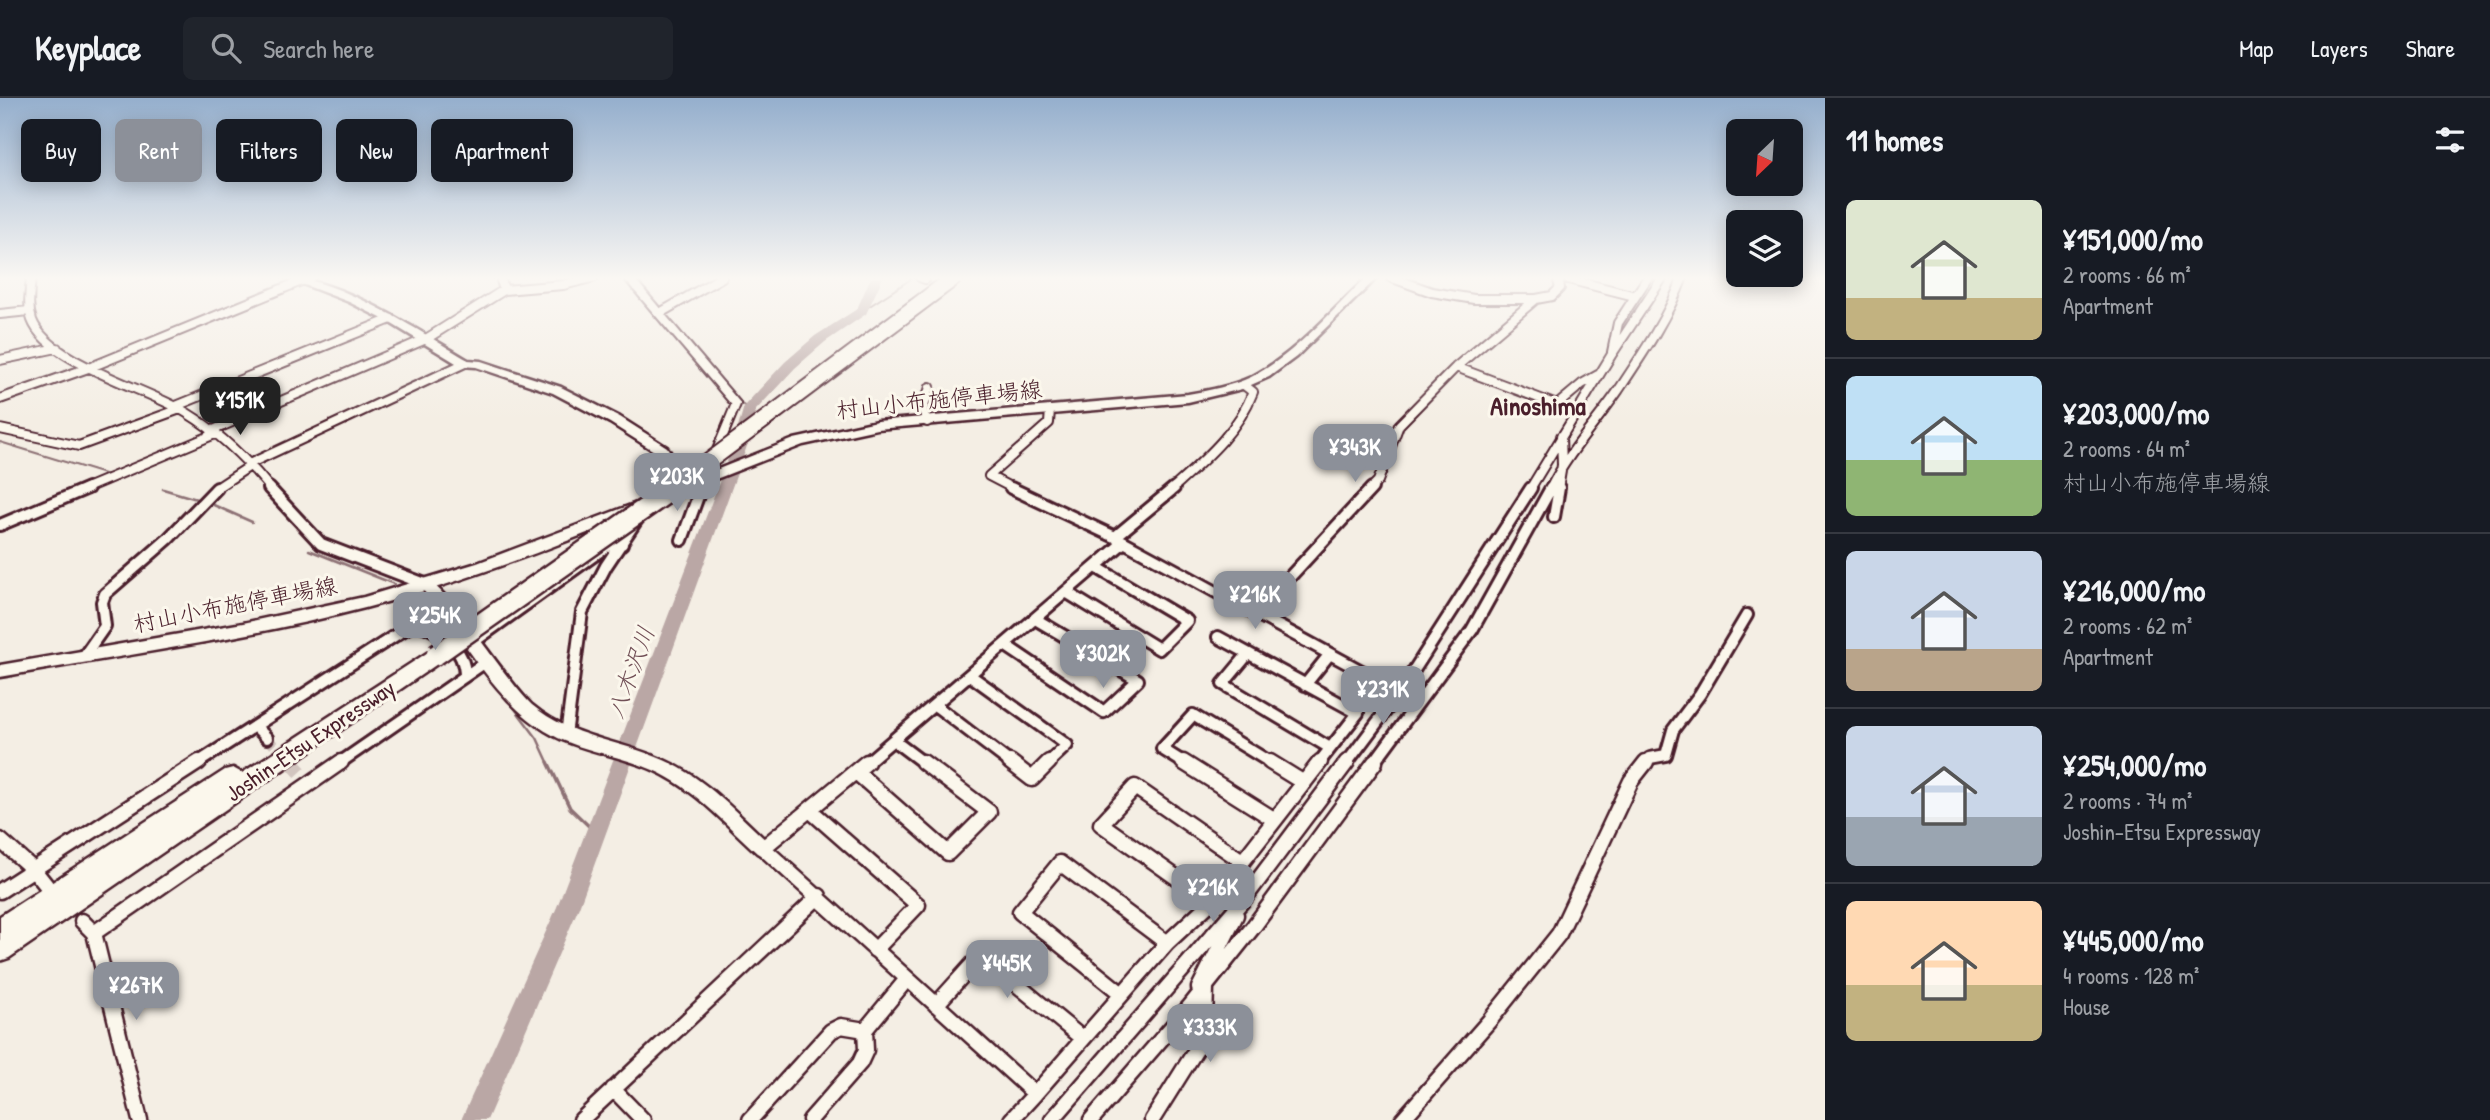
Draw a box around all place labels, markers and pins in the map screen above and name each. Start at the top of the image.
pin: ¥151K [191,378,289,437]
pin: ¥343K [1306,424,1404,484]
pin: ¥203K [628,454,726,513]
pin: ¥216K [1206,572,1304,631]
pin: ¥254K [386,592,484,652]
pin: ¥302K [1054,630,1152,690]
pin: ¥231K [1334,666,1432,726]
pin: ¥216K [1164,864,1262,924]
pin: ¥445K [958,940,1056,1000]
pin: ¥267K [87,962,185,1022]
pin: ¥333K [1161,1004,1259,1064]

